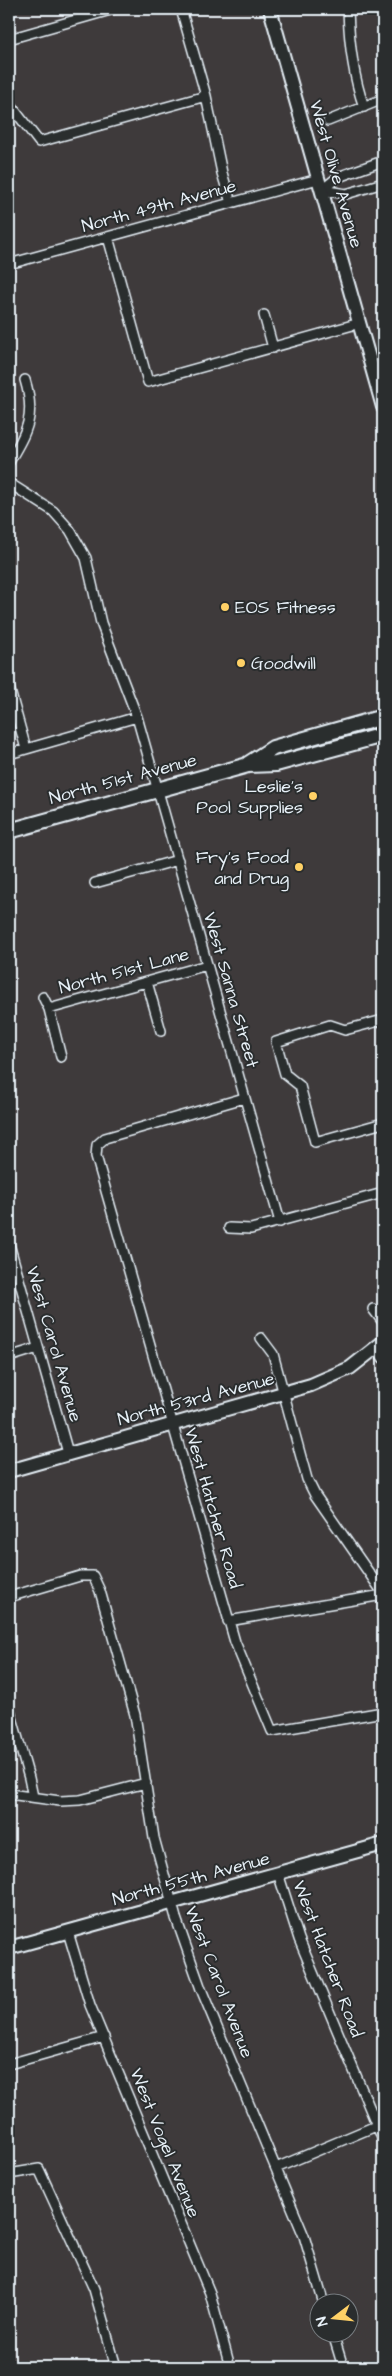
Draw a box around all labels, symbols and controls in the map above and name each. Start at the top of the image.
street label: West Olive Avenue [303,97,369,251]
street label: North 49th Avenue [79,173,239,239]
place label: EOS Fitness [235,595,336,620]
marker: EOS Fitness [219,601,231,613]
place label: Goodwill [251,651,316,676]
marker: Goodwill [235,657,247,669]
street label: North 51st Avenue [46,747,200,811]
place label: Leslie's Pool Supplies [196,774,303,820]
marker: Leslie's Pool Supplies [307,790,319,802]
place label: Fry's Food and Drug [196,845,289,892]
marker: Fry's Food and Drug [293,861,305,873]
street label: West Sanna Street [197,909,265,1071]
street label: North 51st Lane [56,942,192,1000]
street label: West Carol Avenue [20,1263,88,1425]
street label: North 53rd Avenue [115,1366,277,1432]
street label: West Hatcher Road [178,1425,248,1591]
street label: North 55th Avenue [109,1846,273,1912]
street label: West Hatcher Road [287,1877,369,2041]
street label: West Carol Avenue [179,1903,260,2062]
street label: West Vogel Avenue [123,2065,206,2222]
north arrow [310,2294,360,2344]
text: N [312,2314,333,2328]

